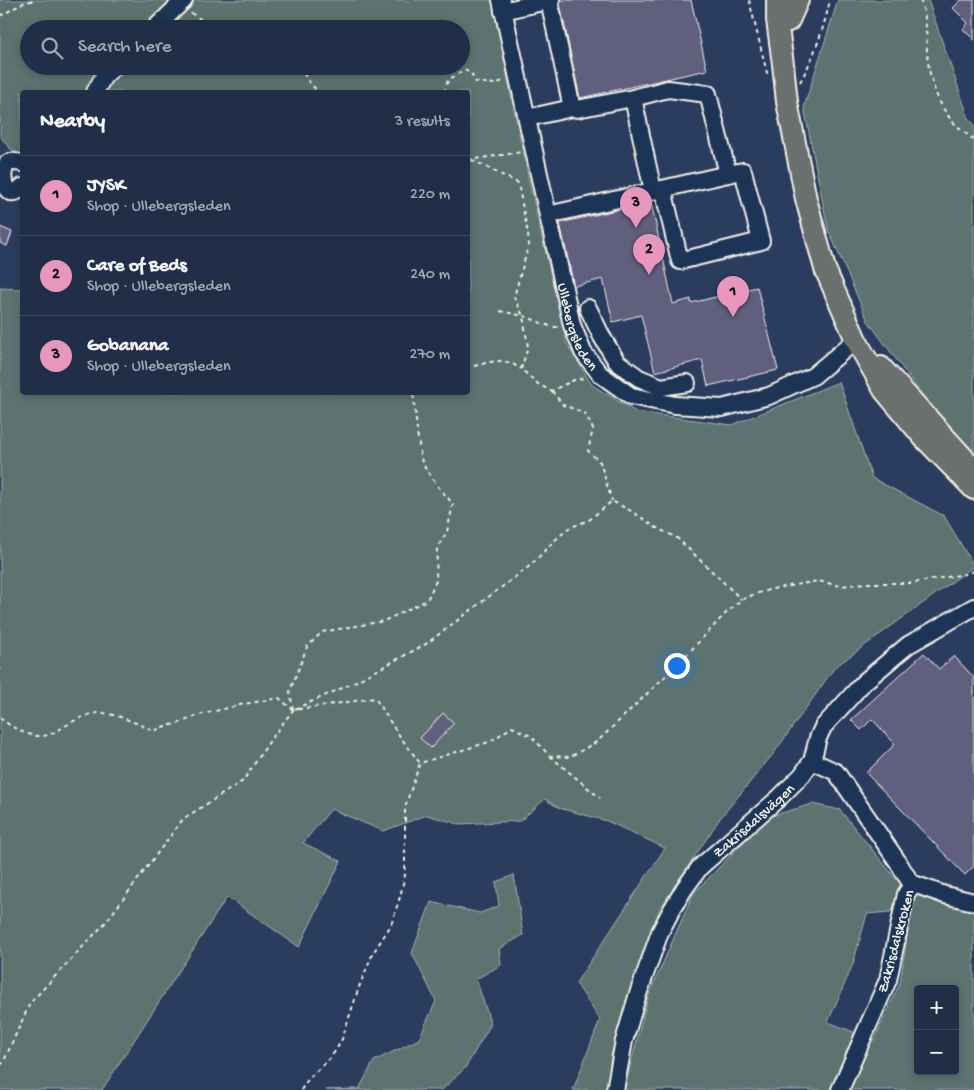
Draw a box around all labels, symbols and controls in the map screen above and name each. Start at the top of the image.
search box [20,20,470,75]
icon: search [38,34,66,62]
text: Search here [78,36,172,59]
text: Nearby [40,110,105,135]
text: 3 results [395,113,450,132]
text: JYSK [87,175,125,198]
text: 1 [53,186,59,205]
text: 220 m [410,186,450,205]
pin: 3 [620,187,652,228]
text: Shop · Ullebergsleden [87,198,231,217]
pin: 2 [633,234,665,275]
text: Care of Beds [87,255,187,278]
text: 2 [52,266,60,285]
text: 240 m [410,266,450,285]
pin: 1 [717,276,749,317]
text: Shop · Ullebergsleden [87,278,231,297]
street label: Ullebergsleden [552,281,601,375]
text: Gobanana [87,335,169,358]
text: 3 [52,346,60,365]
text: 270 m [410,346,450,365]
text: Shop · Ullebergsleden [87,358,231,377]
your location [664,653,690,679]
street label: Zakrisdalsvägen [710,781,799,863]
street label: Zakrisdalskroken [875,888,919,995]
map controls [914,985,959,1075]
button: + [914,985,959,1030]
button: − [914,1030,959,1075]

